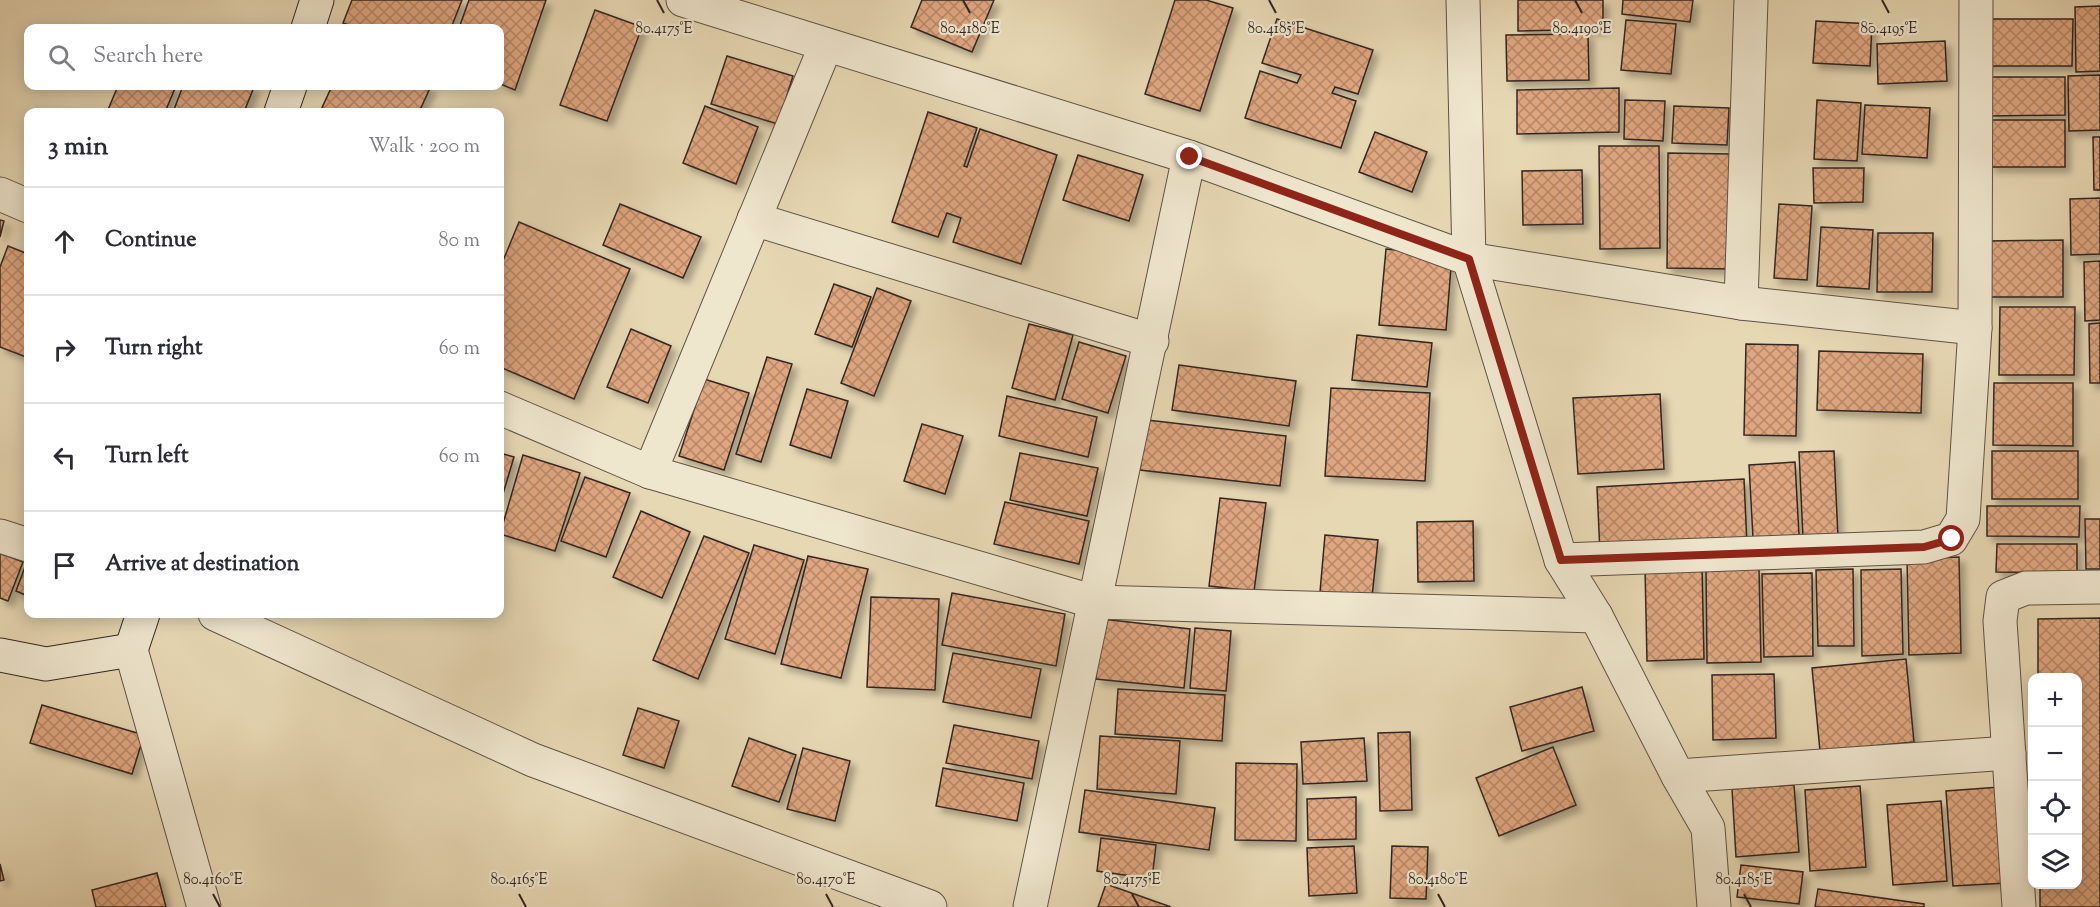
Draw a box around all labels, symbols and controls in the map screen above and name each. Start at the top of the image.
text: 80.4175°E [635,19,693,40]
text: 80.4180°E [940,19,1000,40]
text: 80.4185°E [1247,19,1305,40]
text: 80.4190°E [1552,19,1612,40]
text: 80.4195°E [1861,19,1917,40]
search box [24,24,504,90]
icon: search [45,41,78,74]
text: Search here [93,41,203,73]
text: 3 min [48,129,108,166]
text: Walk · 200 m [368,133,480,162]
route end [1176,143,1202,169]
icon: ahead [48,225,81,258]
text: Continue [105,225,196,257]
text: 80 m [439,227,480,256]
icon: right [48,333,81,366]
text: Turn right [105,333,202,365]
text: 60 m [439,335,480,364]
icon: left [48,441,81,474]
text: Turn left [105,441,188,473]
text: 60 m [439,443,480,472]
route start [1938,525,1964,551]
icon: arrive [48,549,81,582]
text: Arrive at destination [105,549,300,581]
map controls [2028,673,2082,889]
button: + [2028,673,2082,727]
button: − [2028,727,2082,781]
button: locate [2028,781,2082,835]
button: layers [2028,835,2082,889]
text: 80.4160°E [183,870,243,891]
text: 80.4165°E [490,870,548,891]
text: 80.4170°E [796,870,856,891]
text: 80.4175°E [1103,870,1161,891]
text: 80.4180°E [1408,870,1468,891]
text: 80.4185°E [1715,870,1773,891]

